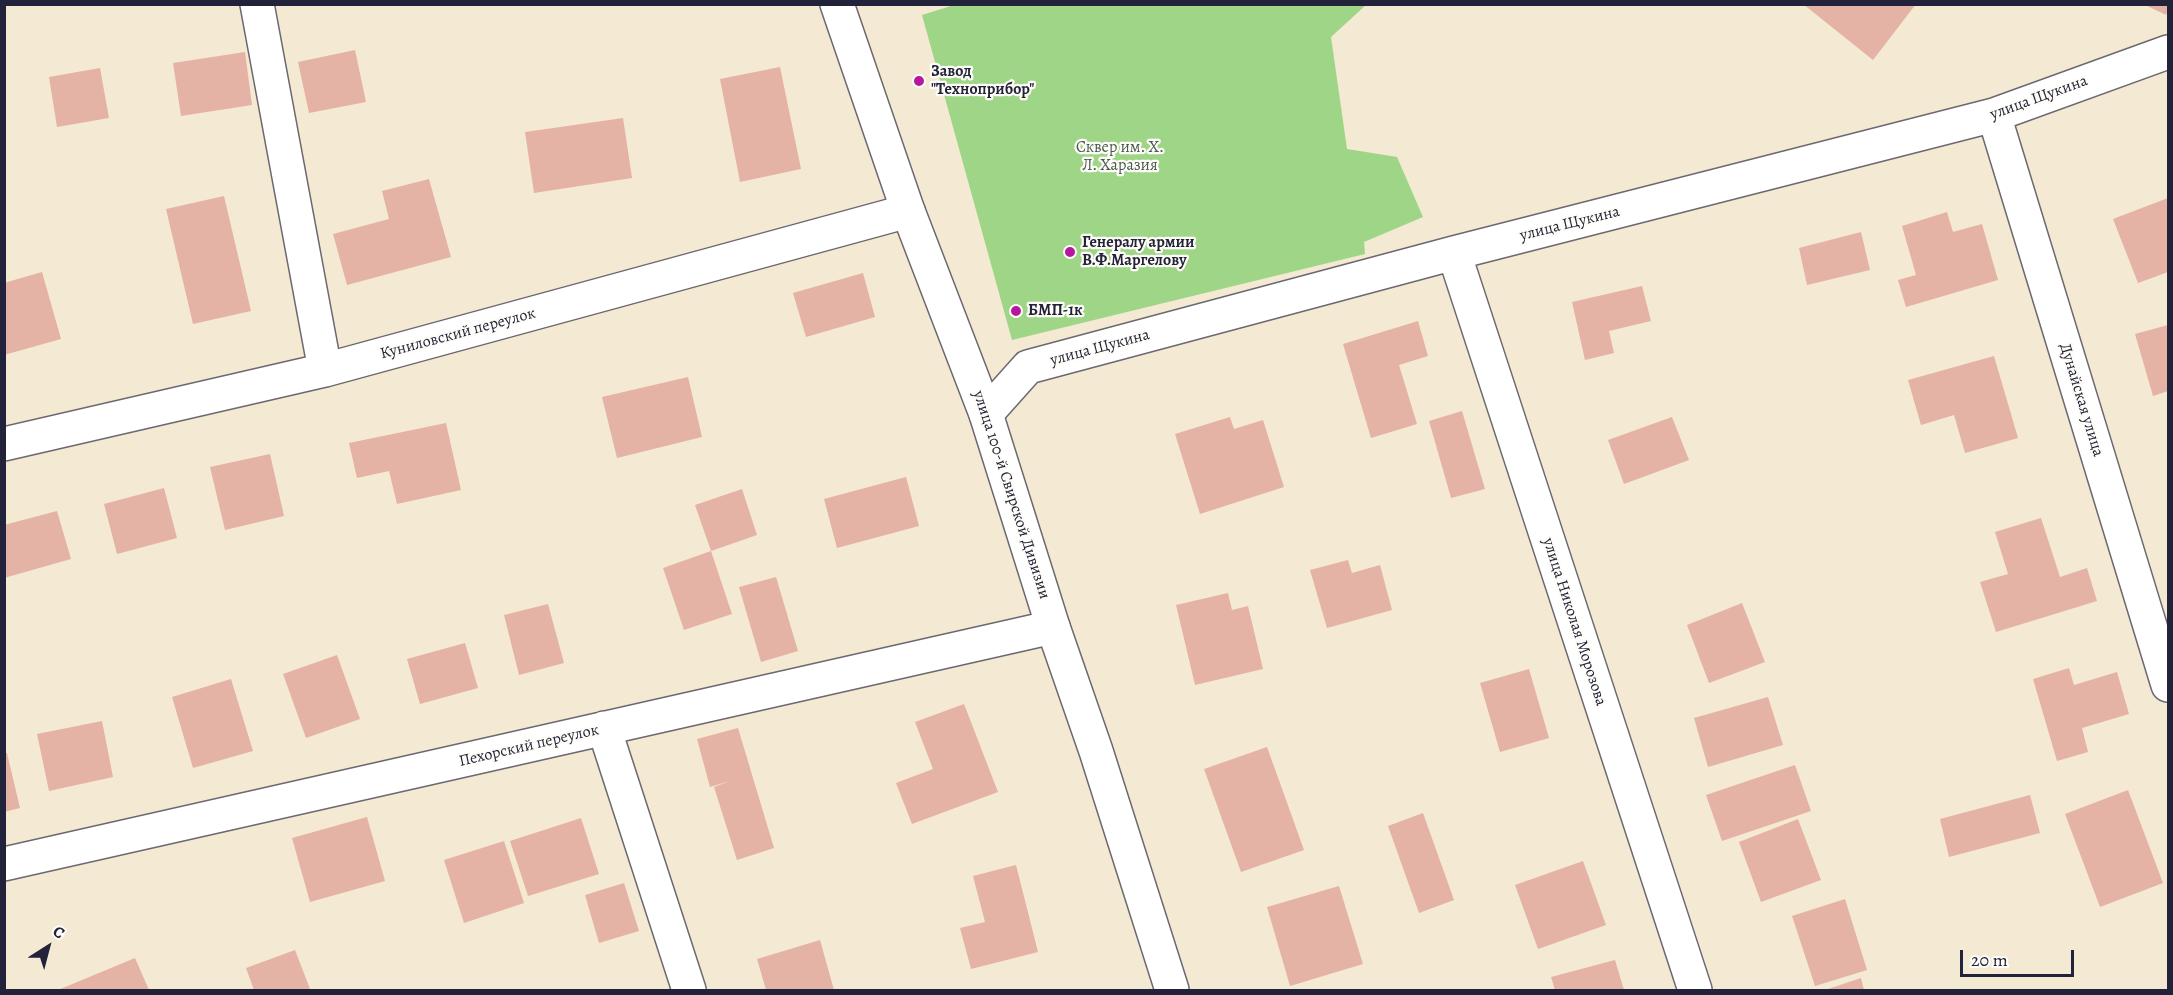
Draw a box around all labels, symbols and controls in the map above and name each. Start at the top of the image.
place label: Завод "Техноприбор" [931,62,1034,100]
street label: улица Щукина [1988,72,2090,124]
marker: Завод "Техноприбор" [912,74,926,88]
park label: Сквер им. Х. Л. Харазия [1076,138,1164,176]
street label: улица Щукина [1518,202,1622,246]
place label: Генералу армии В.Ф.Маргелову [1082,233,1194,271]
marker: Генералу армии В.Ф.Маргелову [1063,245,1077,259]
place label: БМП-1к [1028,301,1083,321]
street label: Куниловский переулок [378,304,538,364]
marker: БМП-1к [1009,304,1023,318]
street label: улица Щукина [1048,326,1152,370]
street label: Дунайская улица [2055,341,2107,459]
street label: улица 100-й Свирской Дивизии [968,388,1054,602]
street label: улица Николая Морозова [1538,536,1610,708]
street label: Пехорский переулок [457,721,601,771]
north arrow [18,917,78,977]
text: С [48,921,69,944]
scale bar [1963,938,2077,976]
text: 20 m [1971,948,2008,972]

